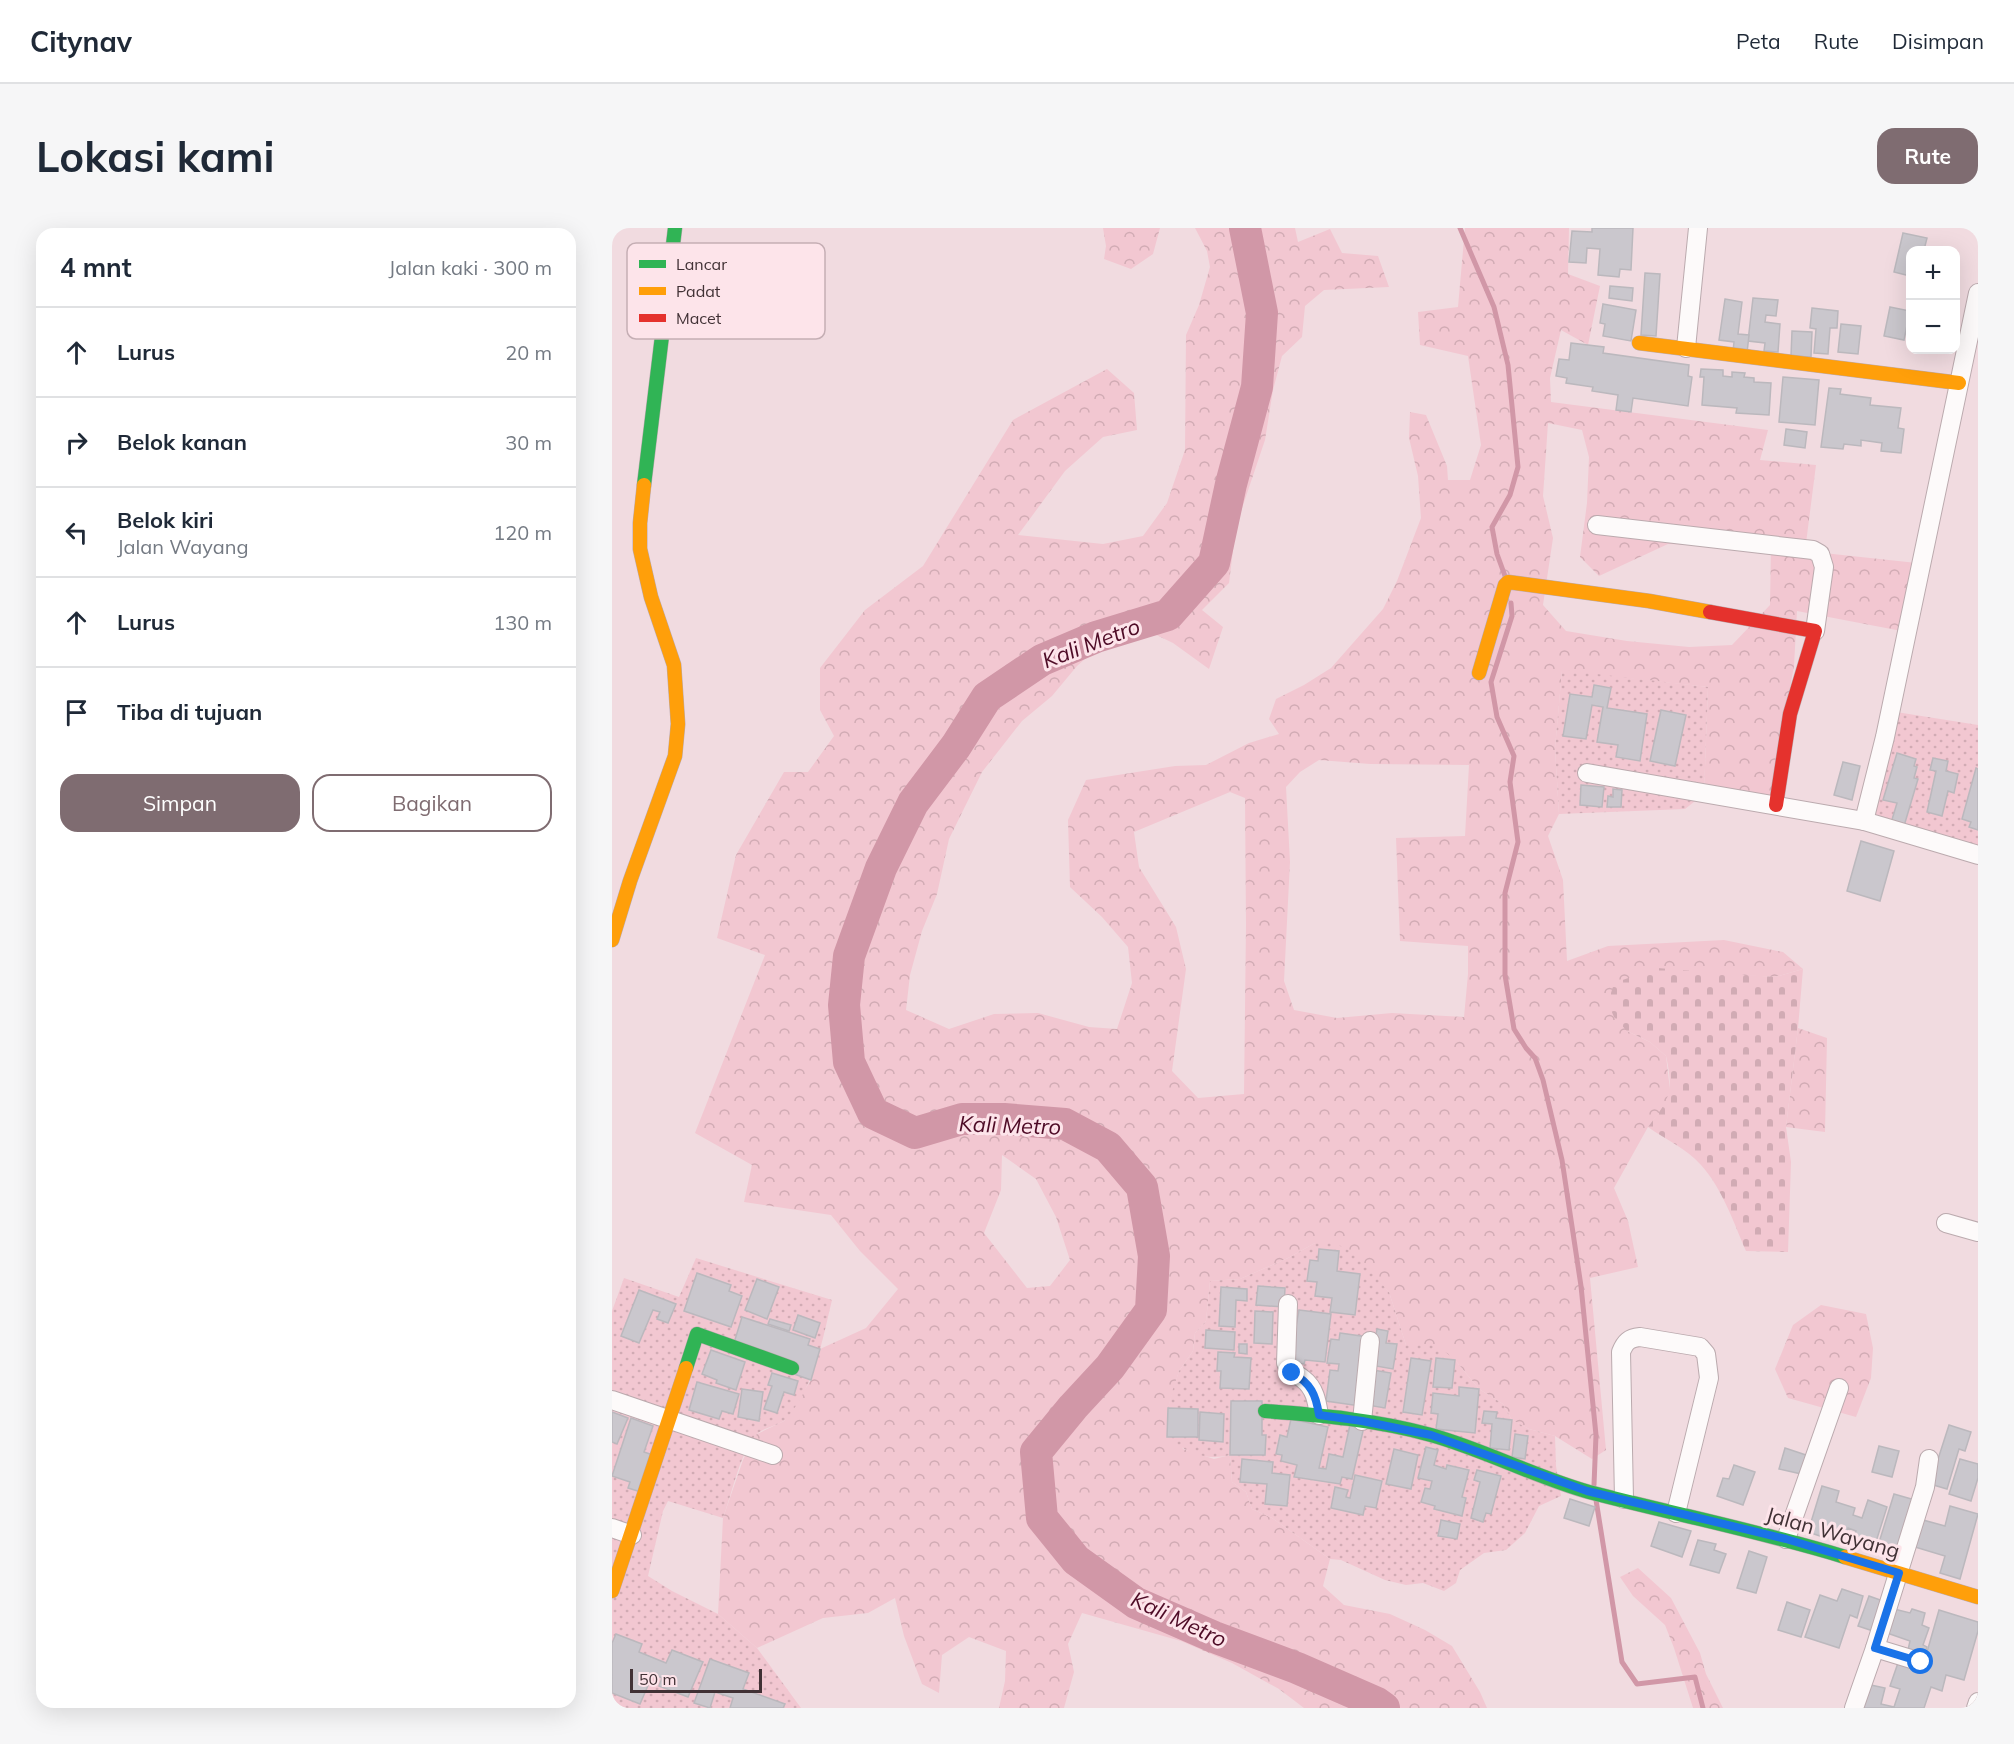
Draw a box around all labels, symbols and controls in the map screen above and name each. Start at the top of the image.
text: Citynav [30,24,132,59]
text: Peta [1736,28,1781,54]
text: Rute [1814,28,1859,54]
text: Disimpan [1892,28,1984,54]
button: Rute [1877,128,1978,184]
text: Lokasi kami [36,130,274,183]
legend [627,243,825,339]
map controls [1906,246,1960,354]
button: + [1906,246,1960,300]
text: 4 mnt [60,251,132,284]
text: Lancar [676,254,727,274]
text: Jalan kaki · 300 m [389,255,552,280]
text: Padat [676,281,721,301]
button: − [1906,300,1960,354]
text: Macet [676,308,722,328]
icon: ahead [60,336,93,369]
text: Lurus [117,338,175,366]
text: 20 m [505,340,552,365]
icon: right [60,426,93,459]
text: Belok kanan [117,428,247,456]
text: 30 m [505,430,552,455]
text: Belok kiri [117,506,213,534]
icon: left [60,516,93,549]
text: 120 m [493,520,552,545]
text: Jalan Wayang [117,534,248,559]
icon: ahead [60,606,93,639]
text: Lurus [117,608,175,636]
text: 130 m [493,610,552,635]
water label: Kali Metro [1038,612,1144,674]
icon: arrive [60,696,93,729]
text: Tiba di tujuan [117,698,262,726]
button: Simpan [60,774,300,832]
button: Bagikan [312,774,552,832]
water label: Kali Metro [958,1109,1062,1141]
route end [1278,1359,1304,1385]
street label: Jalan Wayang [1763,1500,1903,1564]
water label: Kali Metro [1127,1585,1231,1653]
route start [1907,1648,1933,1674]
scale bar [630,1666,762,1694]
text: 50 m [639,1669,676,1689]

